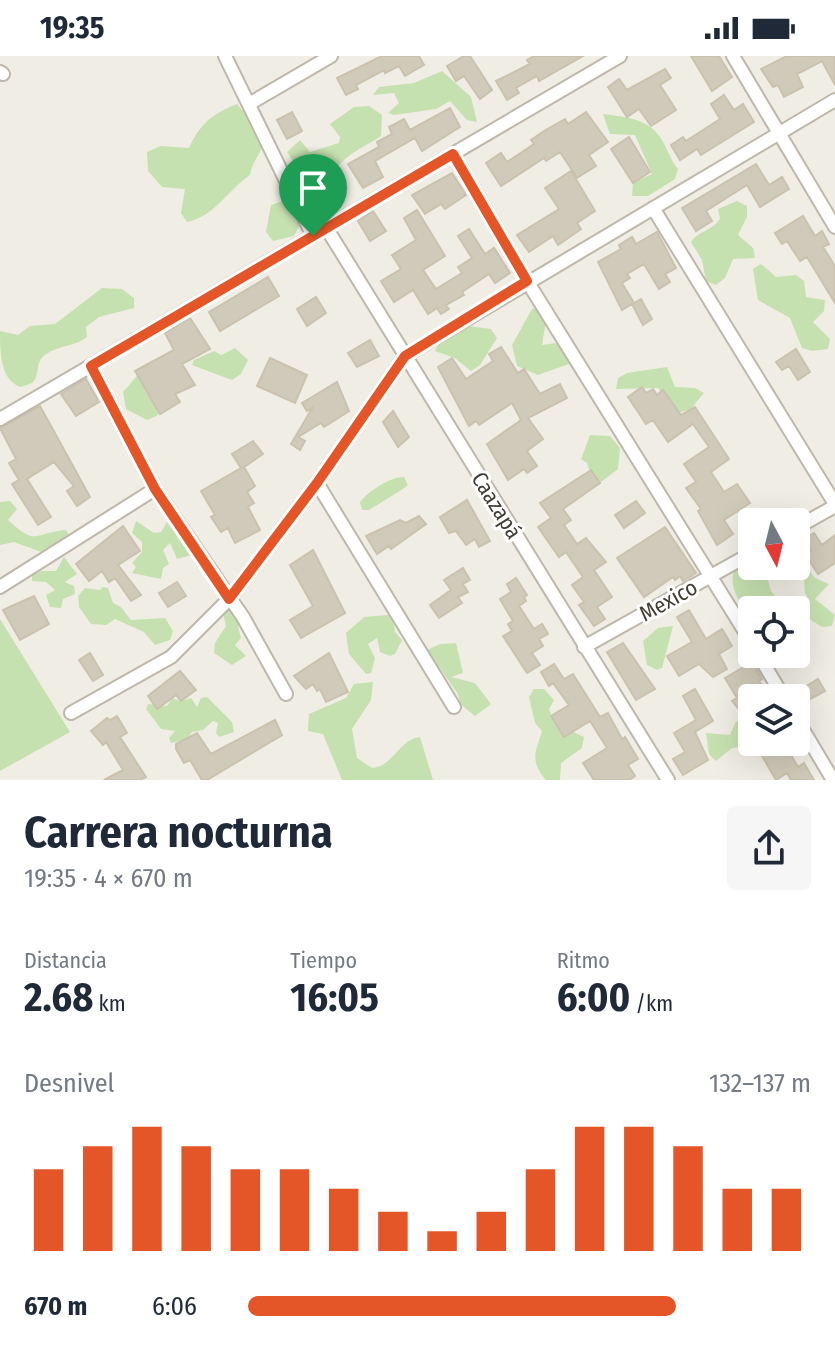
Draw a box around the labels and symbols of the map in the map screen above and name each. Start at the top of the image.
pin [279,154,347,236]
street label: Caazapá [466,467,528,544]
north arrow [738,508,810,580]
street label: Mexico [635,574,702,627]

